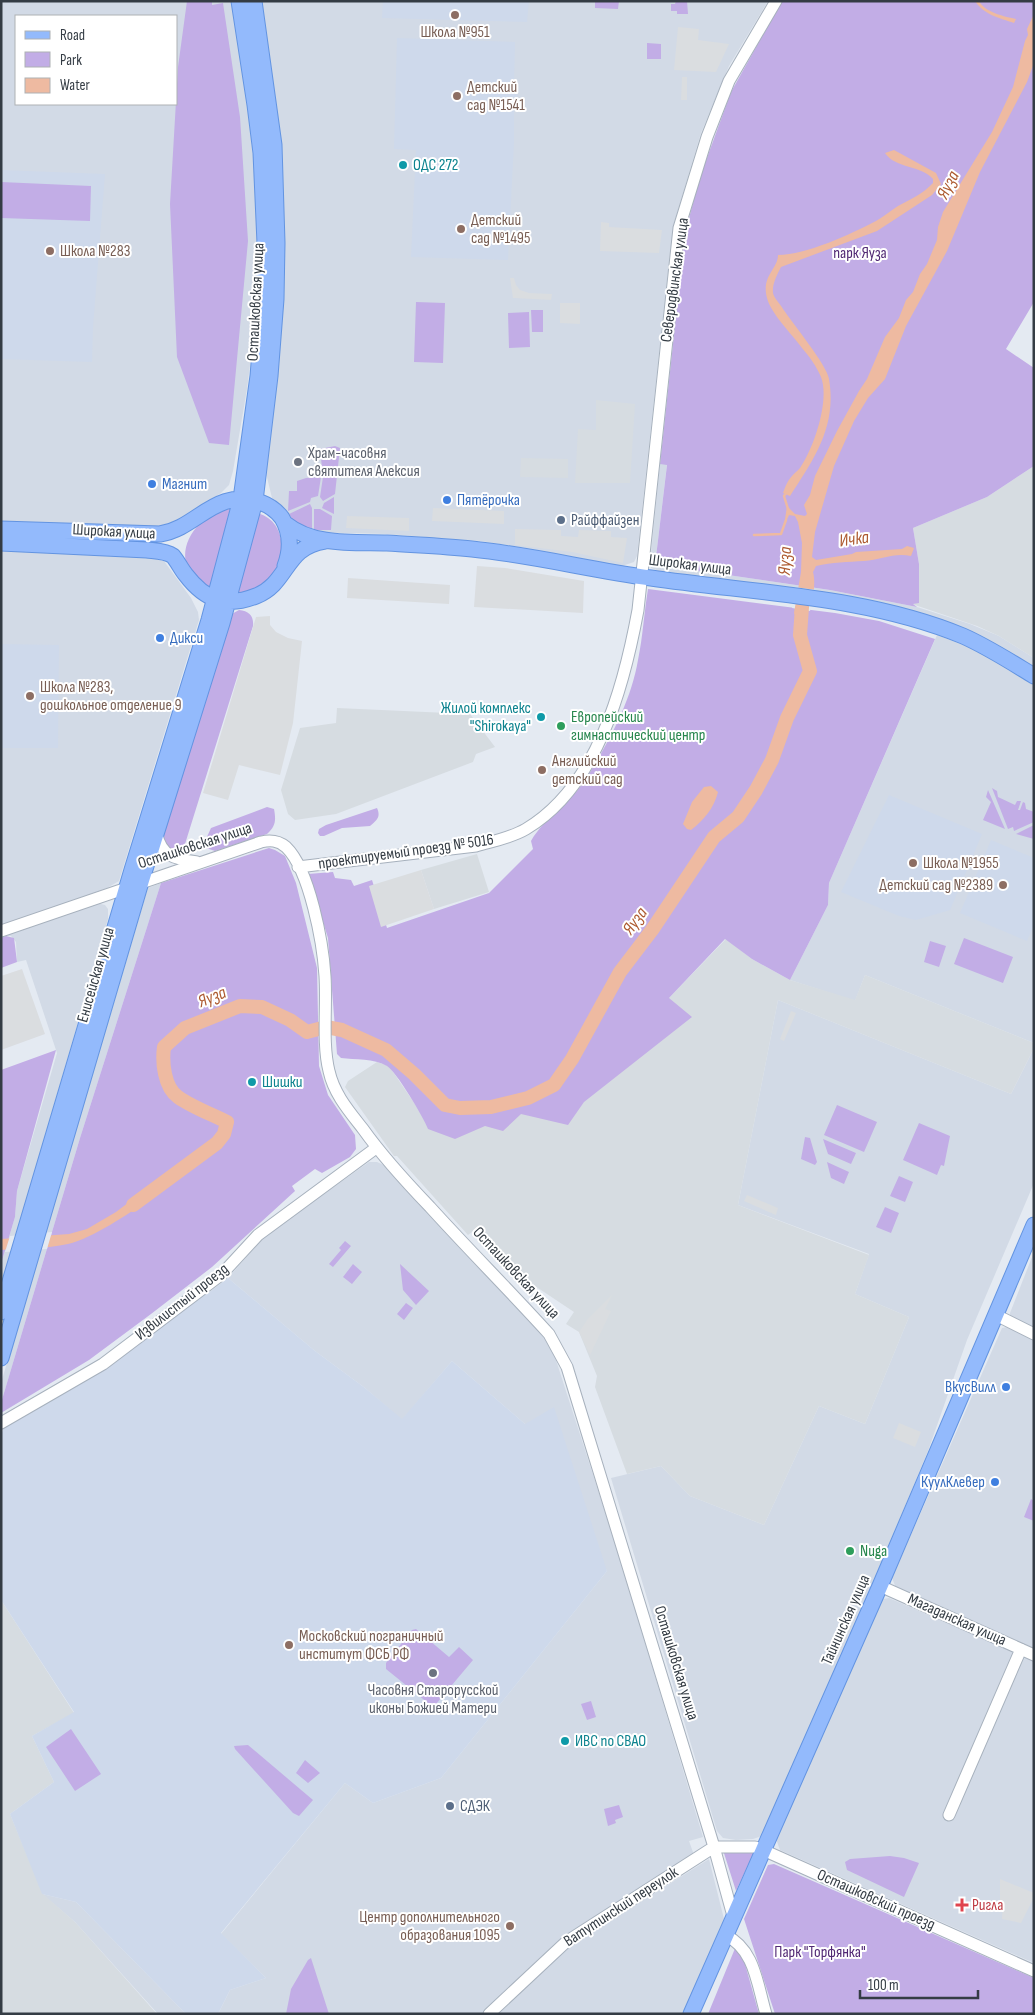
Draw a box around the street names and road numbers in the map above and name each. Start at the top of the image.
street label: Северодвинская улица [657,217,693,343]
street label: Осташковская улица [243,242,269,362]
street label: Широкая улица [72,520,156,544]
street label: Широкая улица [648,551,732,579]
street label: Осташковская улица [136,819,254,873]
street label: проектируемый проезд № 5016 [317,830,495,874]
street label: Енисейская улица [73,925,119,1025]
street label: Осташковская улица [469,1223,563,1323]
street label: Извилистый проезд [132,1260,232,1344]
street label: Тайнинская улица [818,1572,874,1668]
street label: Магаданская улица [905,1590,1009,1650]
street label: Осташковская улица [650,1604,702,1722]
street label: Ватутинский переулок [560,1862,683,1951]
street label: Осташковский проезд [814,1865,938,1935]

